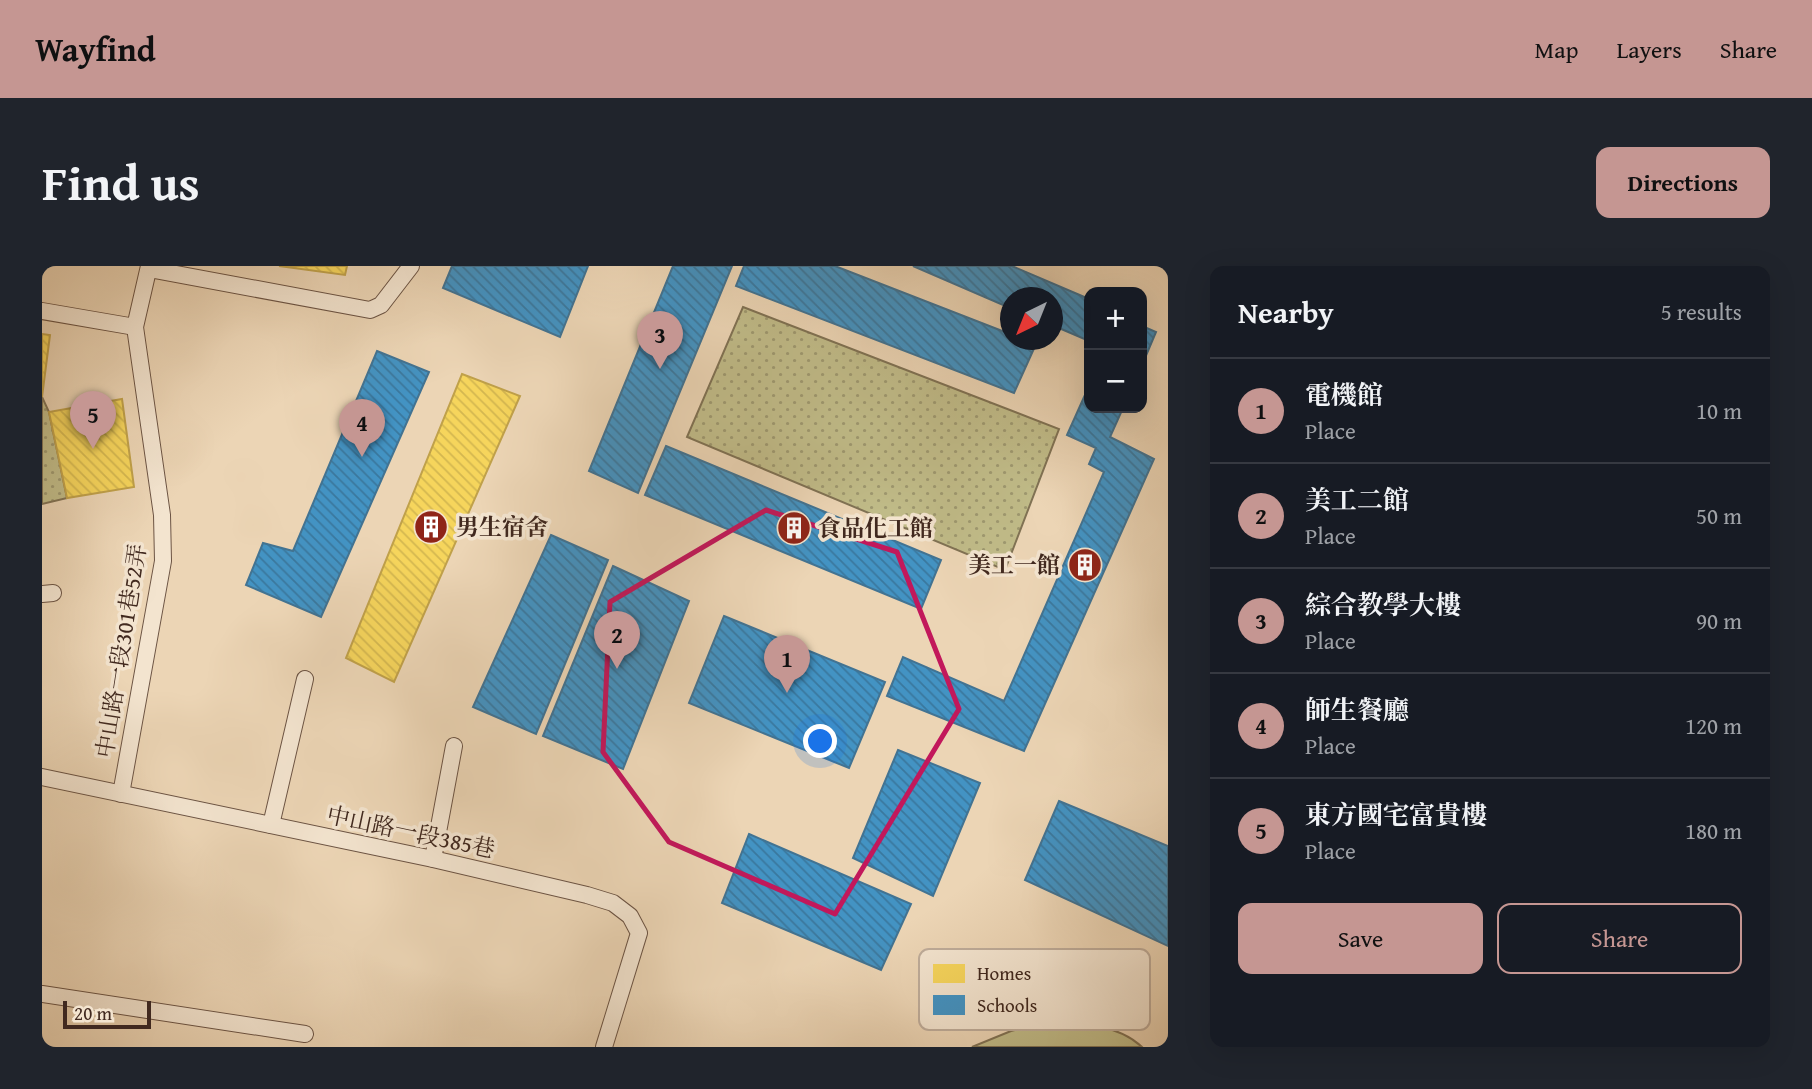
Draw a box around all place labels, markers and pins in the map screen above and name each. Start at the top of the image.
pin: 3 [637,311,683,369]
pin: 5 [70,391,116,449]
pin: 4 [339,399,385,457]
building icon: 男生宿舍 [412,508,450,546]
building icon: 食品化工館 [775,509,813,547]
place label: 男生宿舍 [456,510,548,543]
place label: 食品化工館 [818,511,933,544]
building icon: 美工一館 [1066,546,1104,584]
place label: 美工一館 [968,548,1060,581]
pin: 2 [594,611,640,669]
pin: 1 [764,635,810,693]

